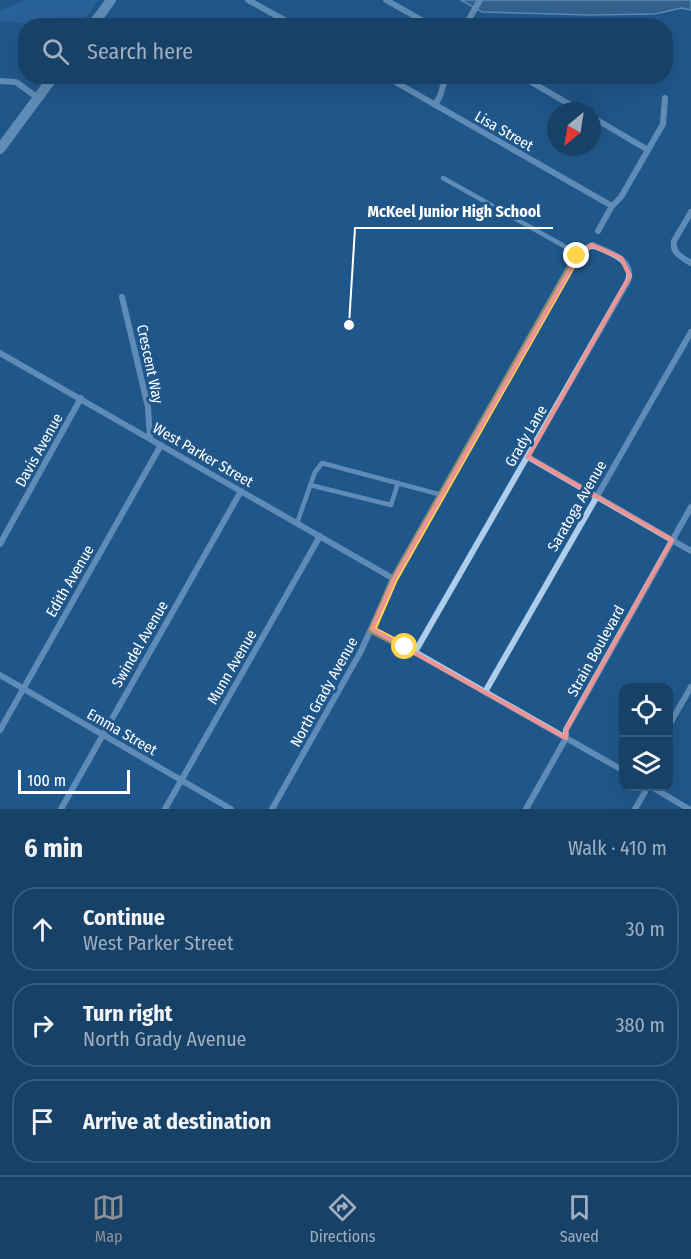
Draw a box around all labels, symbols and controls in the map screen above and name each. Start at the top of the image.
search box [18,18,673,84]
icon: search [39,35,72,68]
text: Search here [87,38,193,65]
north arrow [547,102,601,156]
street label: Lisa Street [472,107,536,155]
callout: McKeel Junior High School [355,194,553,228]
text: McKeel Junior High School [367,202,541,221]
route end [563,242,589,268]
street label: Crescent Way [133,323,167,406]
street label: Grady Lane [501,402,551,470]
street label: Davis Avenue [11,410,67,490]
street label: West Parker Street [150,419,256,491]
street label: Saratoga Avenue [544,457,610,555]
street label: Edith Avenue [42,542,98,620]
street label: Swindel Avenue [108,598,172,690]
street label: Strain Boulevard [564,602,628,700]
street label: Munn Avenue [203,627,261,707]
route start [391,633,417,659]
street label: North Grady Avenue [286,634,362,750]
map controls [619,683,673,791]
button: locate [619,683,673,737]
street label: Emma Street [84,705,160,759]
button: layers [619,737,673,791]
scale bar [18,767,130,794]
text: 100 m [27,771,66,790]
text: 6 min [24,833,83,864]
text: Walk · 410 m [568,836,667,860]
text: Continue [83,904,165,931]
icon: ahead [26,913,59,946]
text: 30 m [625,917,665,941]
text: West Parker Street [83,931,234,955]
text: Turn right [83,1000,172,1027]
icon: right [26,1009,59,1042]
text: 380 m [615,1013,665,1037]
text: North Grady Avenue [83,1027,246,1051]
icon: arrive [26,1105,59,1138]
text: Arrive at destination [83,1108,271,1135]
tab: Map [92,1191,125,1246]
tab: Directions [309,1191,376,1246]
tab: Saved [560,1191,599,1246]

